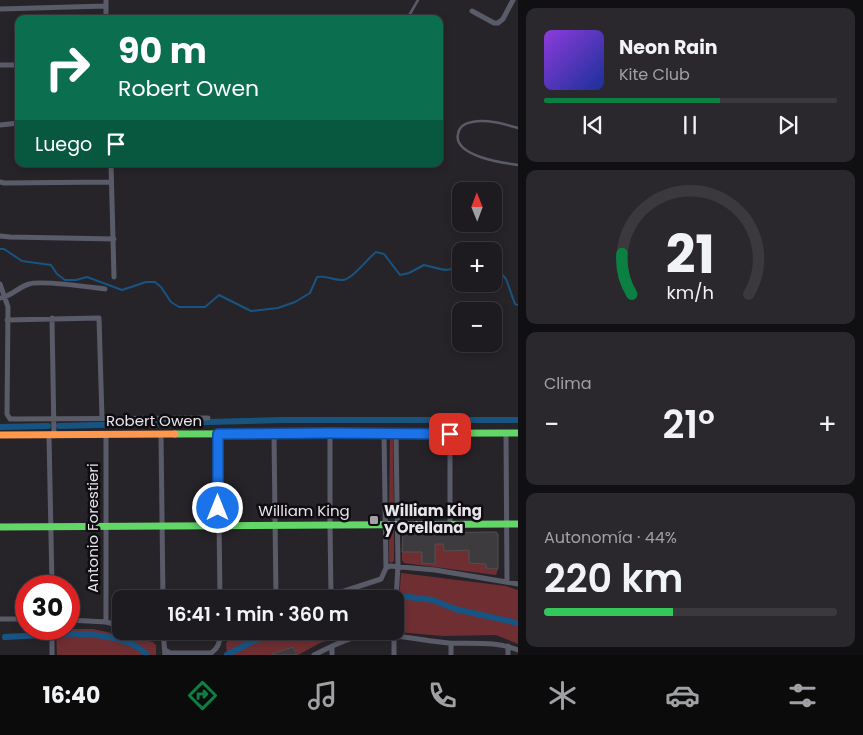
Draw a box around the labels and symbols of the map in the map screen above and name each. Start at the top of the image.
north arrow [452,182,502,232]
street label: Robert Owen [106,410,202,431]
pin [429,413,471,455]
street label: Antonio Forestieri [82,463,103,593]
position arrow [191,481,243,533]
street label: William King [258,500,350,521]
place label: William King y Orellana [383,500,482,538]
marker: William King y Orellana [368,514,380,526]
speed limit sign: 30 [15,575,80,640]

